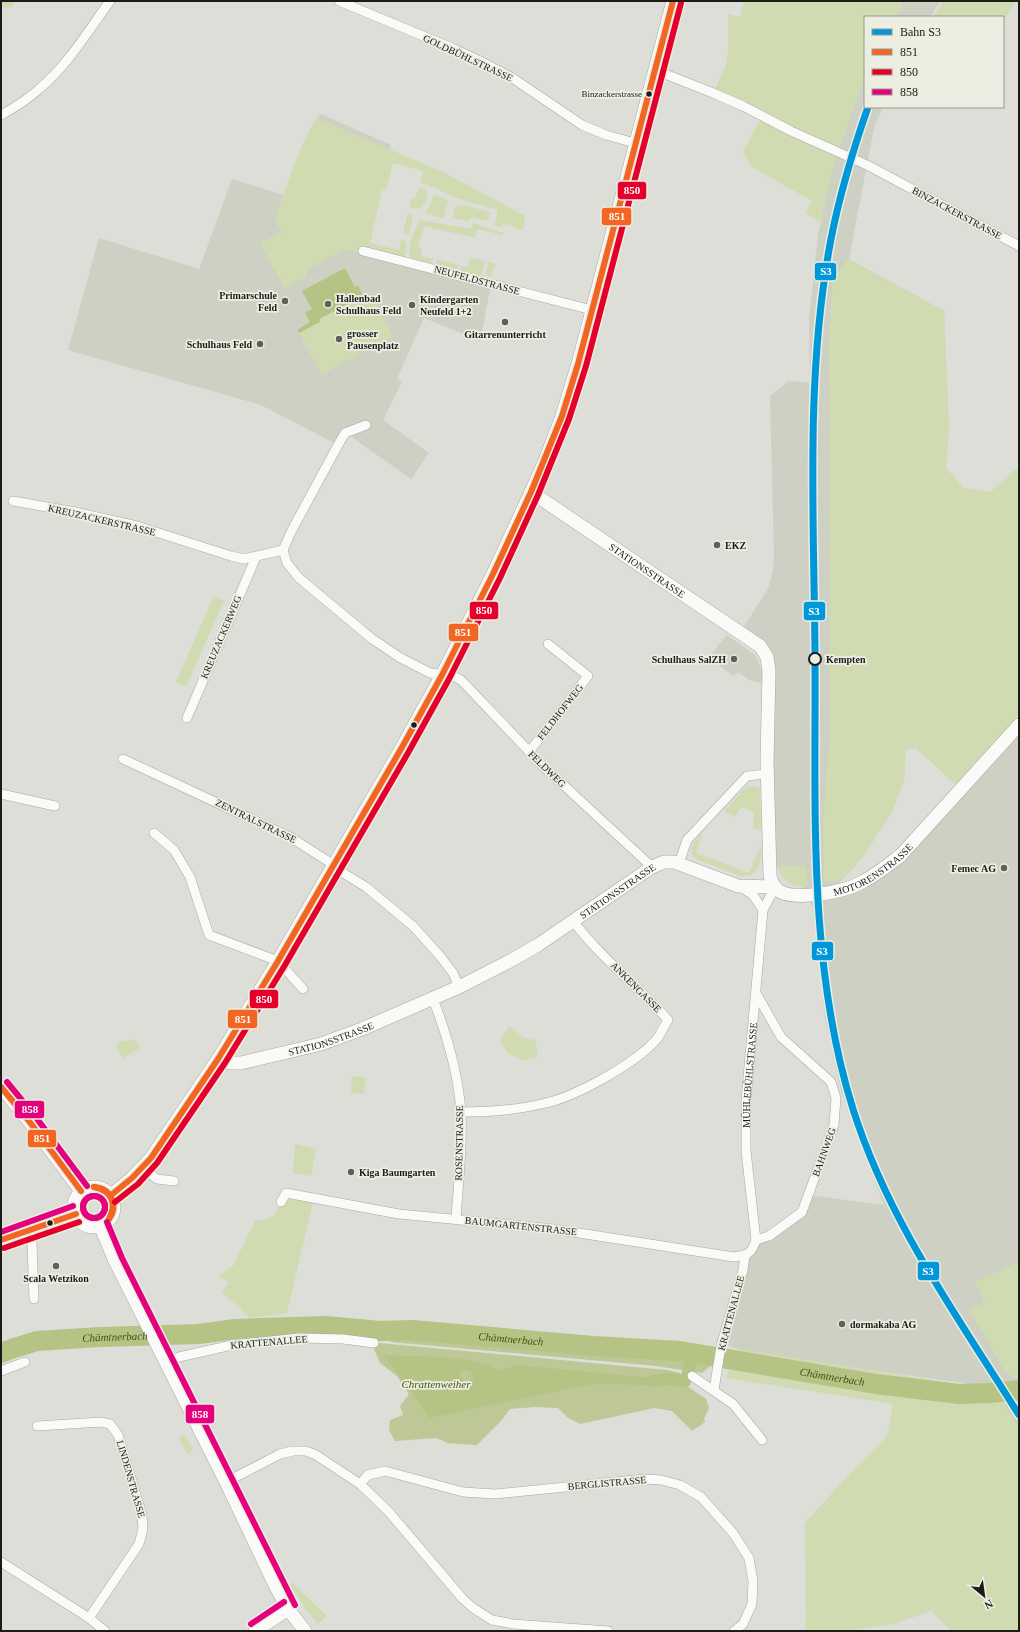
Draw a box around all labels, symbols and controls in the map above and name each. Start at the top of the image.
legend [864,16,1004,108]
text: Bahn S3 [900,25,941,39]
street label: GOLDBÜHLSTRASSE [421,32,515,84]
text: 851 [900,45,918,59]
text: 850 [900,65,918,79]
text: 858 [900,85,918,99]
place label: Binzackerstrasse [582,89,642,99]
marker: Binzackerstrasse [644,89,654,99]
line badge: 850 [617,181,647,200]
text: 850 [624,184,641,196]
street label: BINZACKERSTRASSE [910,185,1004,241]
line badge: 851 [601,207,632,226]
text: 851 [609,210,625,222]
line badge: S3 [814,262,837,281]
street label: NEUFELDSTRASSE [433,263,521,297]
text: S3 [820,265,832,277]
place label: Primarschule Feld [219,290,278,313]
place label: Hallenbad Schulhaus Feld [336,293,402,316]
place label: Kindergarten Neufeld 1+2 [420,294,479,317]
marker: Primarschule Feld [280,296,290,306]
marker: Hallenbad Schulhaus Feld [323,299,333,309]
marker: Kindergarten Neufeld 1+2 [407,300,417,310]
marker: Gitarrenunterricht [500,317,510,327]
place label: grosser Pausenplatz [347,328,399,351]
place label: Gitarrenunterricht [464,329,546,340]
marker: grosser Pausenplatz [334,334,344,344]
place label: Schulhaus Feld [187,339,252,350]
marker: Schulhaus Feld [255,339,265,349]
street label: KREUZACKERSTRASSE [47,502,157,538]
marker: EKZ [712,540,722,550]
place label: EKZ [725,540,746,551]
street label: STATIONSSTRASSE [607,541,687,600]
street label: KREUZACKERWEG [198,594,244,680]
line badge: 850 [469,601,499,620]
line badge: S3 [803,601,826,621]
text: 850 [476,604,493,616]
text: S3 [808,605,820,617]
line badge: 851 [448,623,479,642]
text: 851 [455,626,471,638]
marker: Kempten [808,652,822,666]
place label: Schulhaus SalZH [652,654,726,665]
marker: Schulhaus SalZH [729,654,739,664]
place label: Kempten [826,654,866,665]
street label: FELDHOFWEG [535,682,585,742]
unlabelled marker [409,720,419,730]
street label: FELDWEG [526,748,568,790]
street label: ZENTRALSTRASSE [214,797,298,845]
street label: MOTORENSTRASSE [832,841,915,897]
street label: STATIONSSTRASSE [577,861,657,920]
place label: Femec AG [951,863,996,874]
marker: Femec AG [999,863,1009,873]
line badge: S3 [811,941,834,961]
text: S3 [816,945,828,957]
street label: ANKENGASSE [609,960,663,1014]
line badge: 850 [249,989,279,1009]
text: 850 [256,993,273,1005]
line badge: 851 [227,1009,258,1029]
text: 851 [235,1013,251,1025]
street label: STATIONSSTRASSE [287,1019,375,1057]
street label: MÜHLEBÜHLSTRASSE [741,1022,758,1128]
line badge: 858 [14,1100,45,1119]
text: 858 [22,1103,39,1115]
street label: ROSENSTRASSE [453,1105,465,1181]
street label: BAHNWEG [810,1126,838,1178]
line badge: 851 [27,1129,57,1148]
text: 851 [34,1132,50,1144]
marker: Kiga Baumgarten [346,1167,356,1177]
place label: Kiga Baumgarten [359,1167,436,1178]
street label: BAUMGARTENSTRASSE [464,1215,578,1237]
unlabelled marker [45,1218,55,1228]
marker: Scala Wetzikon [51,1261,61,1271]
line badge: S3 [917,1261,940,1281]
text: S3 [922,1265,934,1277]
place label: Scala Wetzikon [23,1273,89,1284]
street label: KRATTENALLEE [716,1274,746,1352]
marker: dormakaba AG [837,1319,847,1329]
place label: dormakaba AG [850,1319,917,1330]
water label: Chämtnerbach [82,1330,148,1344]
water label: Chämtnerbach [478,1330,544,1348]
street label: KRATTENALLEE [230,1333,308,1351]
water label: Chämtnerbach [799,1365,866,1388]
water label: Chrattenweiher [401,1378,471,1390]
line badge: 858 [185,1404,215,1424]
text: 858 [192,1408,209,1420]
street label: LINDENSTRASSE [115,1439,147,1519]
street label: BERGLISTRASSE [567,1474,647,1492]
north arrow [964,1576,1004,1616]
text: N [982,1598,995,1612]

